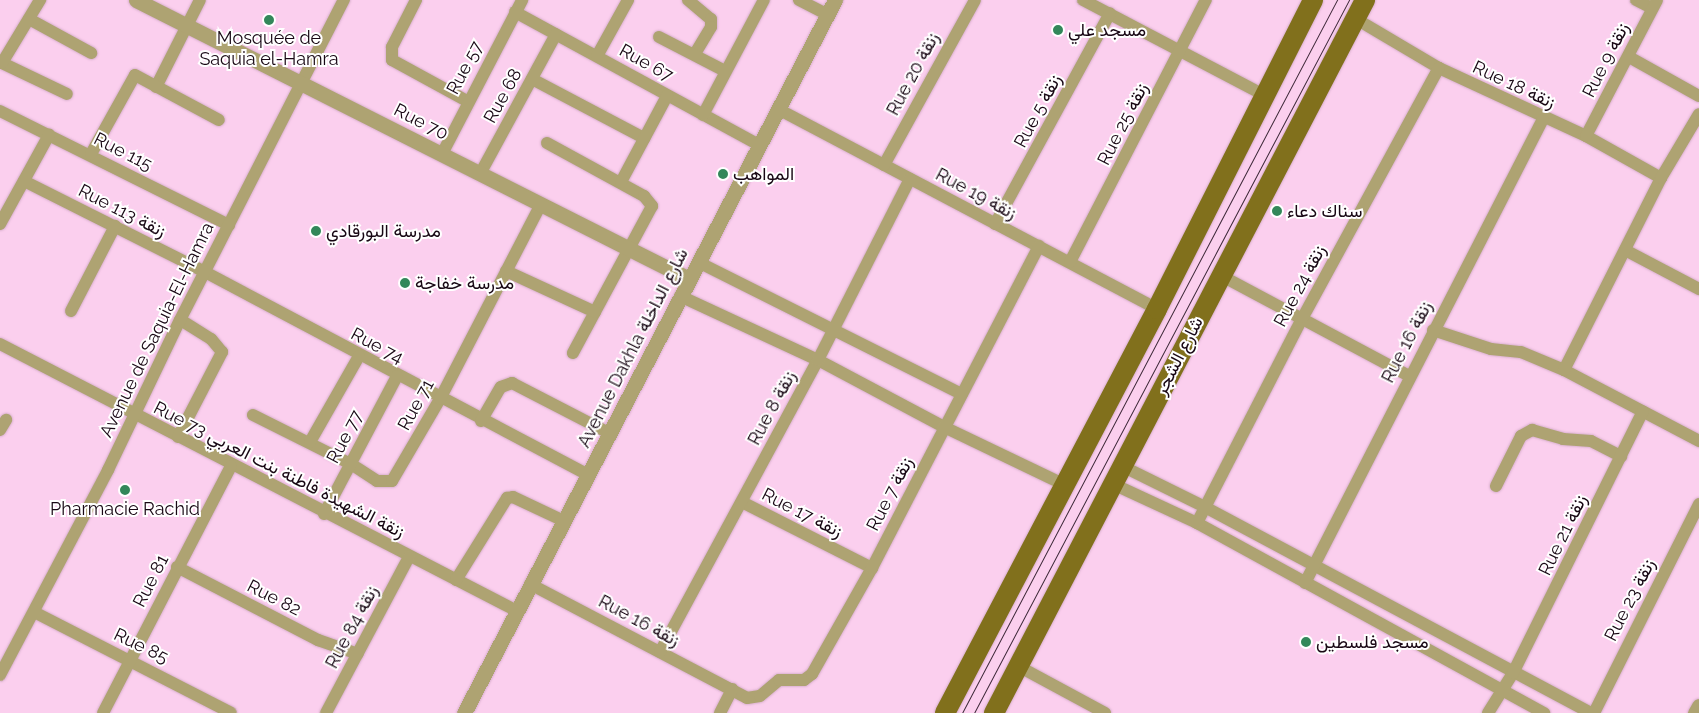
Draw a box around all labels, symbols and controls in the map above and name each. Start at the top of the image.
marker: Mosquée de Saquia el-Hamra [263,14,275,26]
place label: مسجد علي [1068,19,1146,41]
street label: Rue 9 زنقة [1578,19,1634,101]
marker: مسجد علي [1052,24,1064,36]
place label: Mosquée de Saquia el-Hamra [199,28,339,70]
street label: Rue 20 زنقة [882,29,944,119]
street label: Rue 57 [442,38,488,98]
street label: Rue 67 [615,40,677,86]
street label: Rue 18 زنقة [1469,56,1559,114]
street label: Rue 68 [479,65,527,127]
street label: Rue 5 زنقة [1010,71,1066,151]
street label: Rue 25 زنقة [1093,79,1153,169]
street label: Rue 70 [390,99,452,145]
street label: Rue 115 [90,128,156,176]
place label: المواهب [733,163,794,185]
street label: Rue 19 زنقة [932,164,1020,224]
marker: المواهب [717,168,729,180]
street label: Rue 113 زنقة [75,180,169,242]
place label: سناك دعاء [1287,200,1362,222]
marker: سناك دعاء [1271,205,1283,217]
street label: Avenue de Saquia-El-Hamra [95,219,219,441]
place label: مدرسة البورقادي [326,220,441,242]
marker: مدرسة البورقادي [310,225,322,237]
street label: Rue 24 زنقة [1269,241,1331,331]
street label: Avenue Dakhla شارع الداخلة [573,245,693,451]
place label: مدرسة خفاجة [415,272,514,294]
marker: مدرسة خفاجة [399,277,411,289]
street label: Rue 16 زنقة [1377,297,1437,387]
street label: شارع الشجر [1150,313,1208,399]
street label: Rue 74 [347,323,407,369]
street label: Rue 8 زنقة [743,367,801,449]
street label: Rue 71 [393,376,439,434]
street label: Rue 73 زنقة الشهيدة فاطنة بنت العربي [150,397,408,543]
street label: Rue 77 [322,407,368,467]
street label: Rue 7 زنقة [862,453,918,535]
street label: Rue 17 زنقة [758,483,846,543]
marker: Pharmacie Rachid [119,484,131,496]
street label: Rue 21 زنقة [1534,491,1592,579]
place label: Pharmacie Rachid [50,498,200,520]
street label: Rue 81 [129,551,173,611]
street label: Rue 23 زنقة [1600,555,1660,645]
street label: Rue 82 [243,575,305,621]
street label: Rue 84 زنقة [321,582,383,672]
street label: Rue 16 زنقة [595,591,683,651]
street label: Rue 85 [110,624,172,668]
place label: مسجد فلسطين [1316,631,1429,653]
marker: مسجد فلسطين [1300,636,1312,648]

